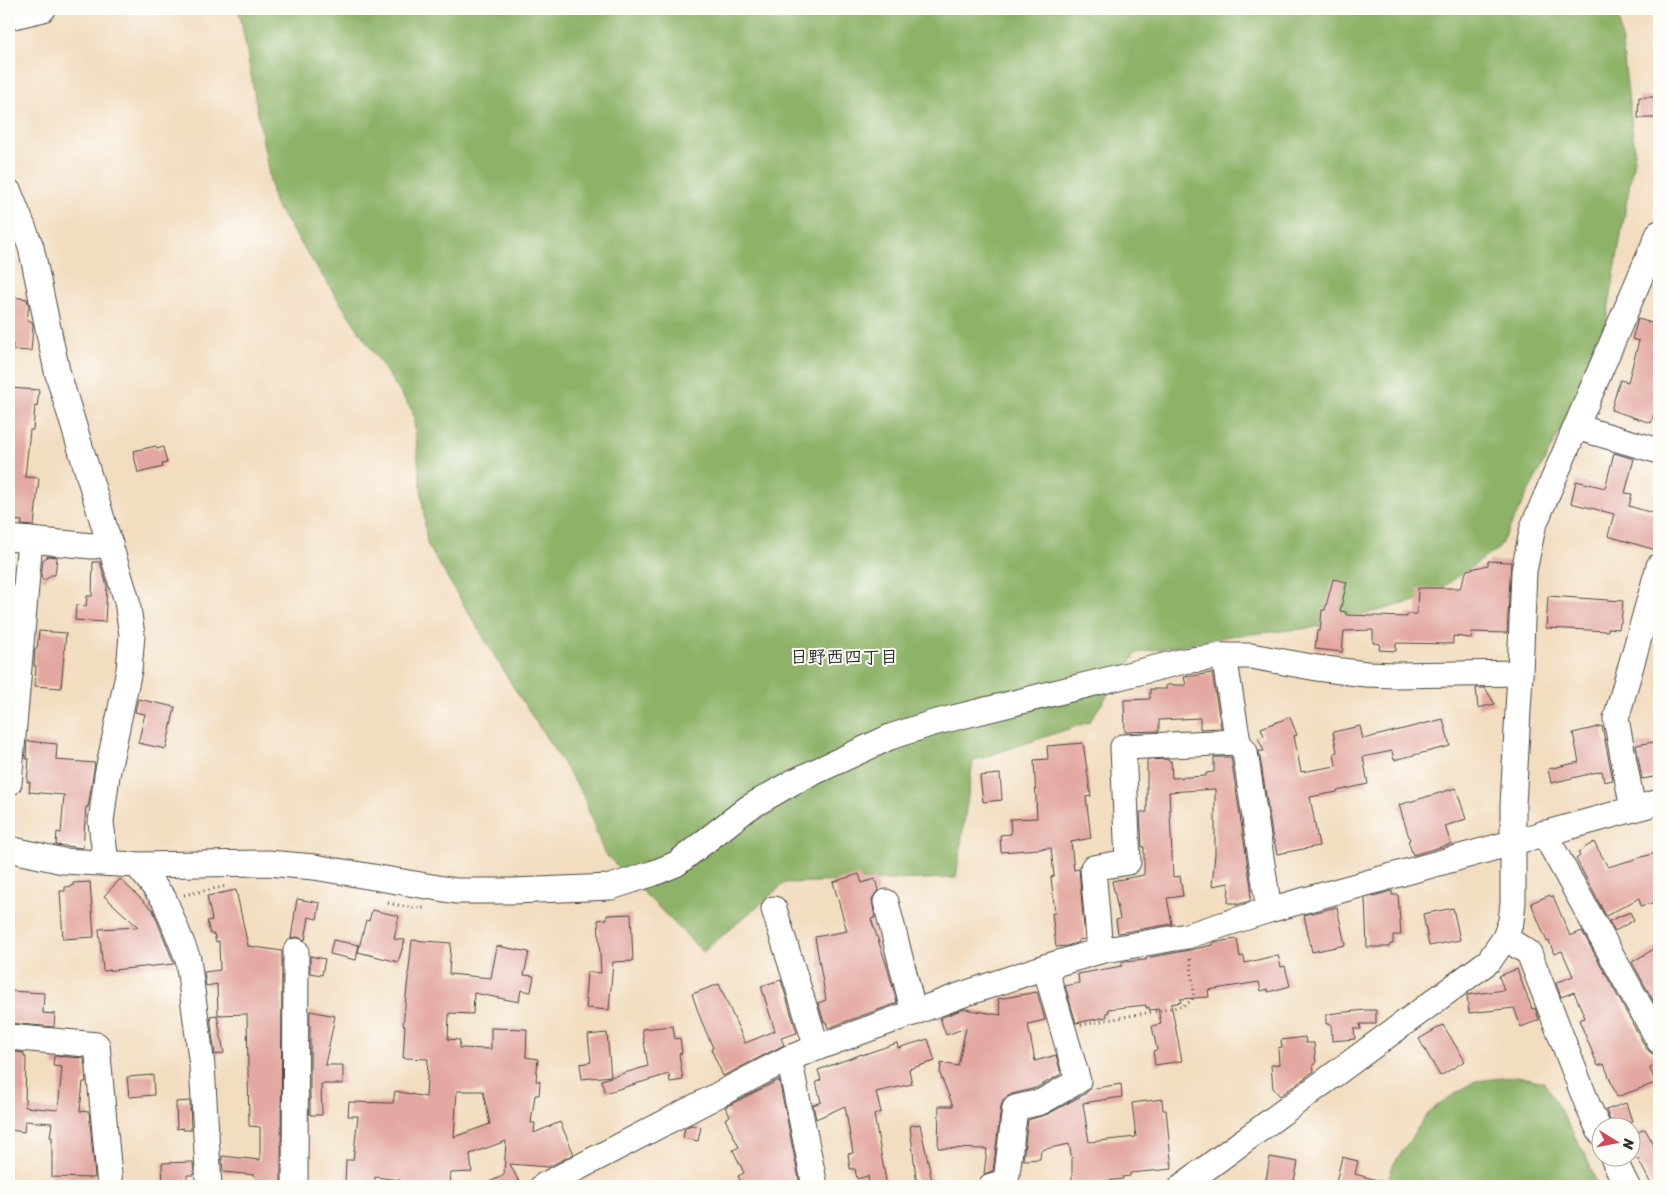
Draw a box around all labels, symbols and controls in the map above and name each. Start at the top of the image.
district label: 日野西四丁目 [790,641,898,673]
north arrow [1590,1118,1640,1168]
text: N [1615,1136,1642,1151]

